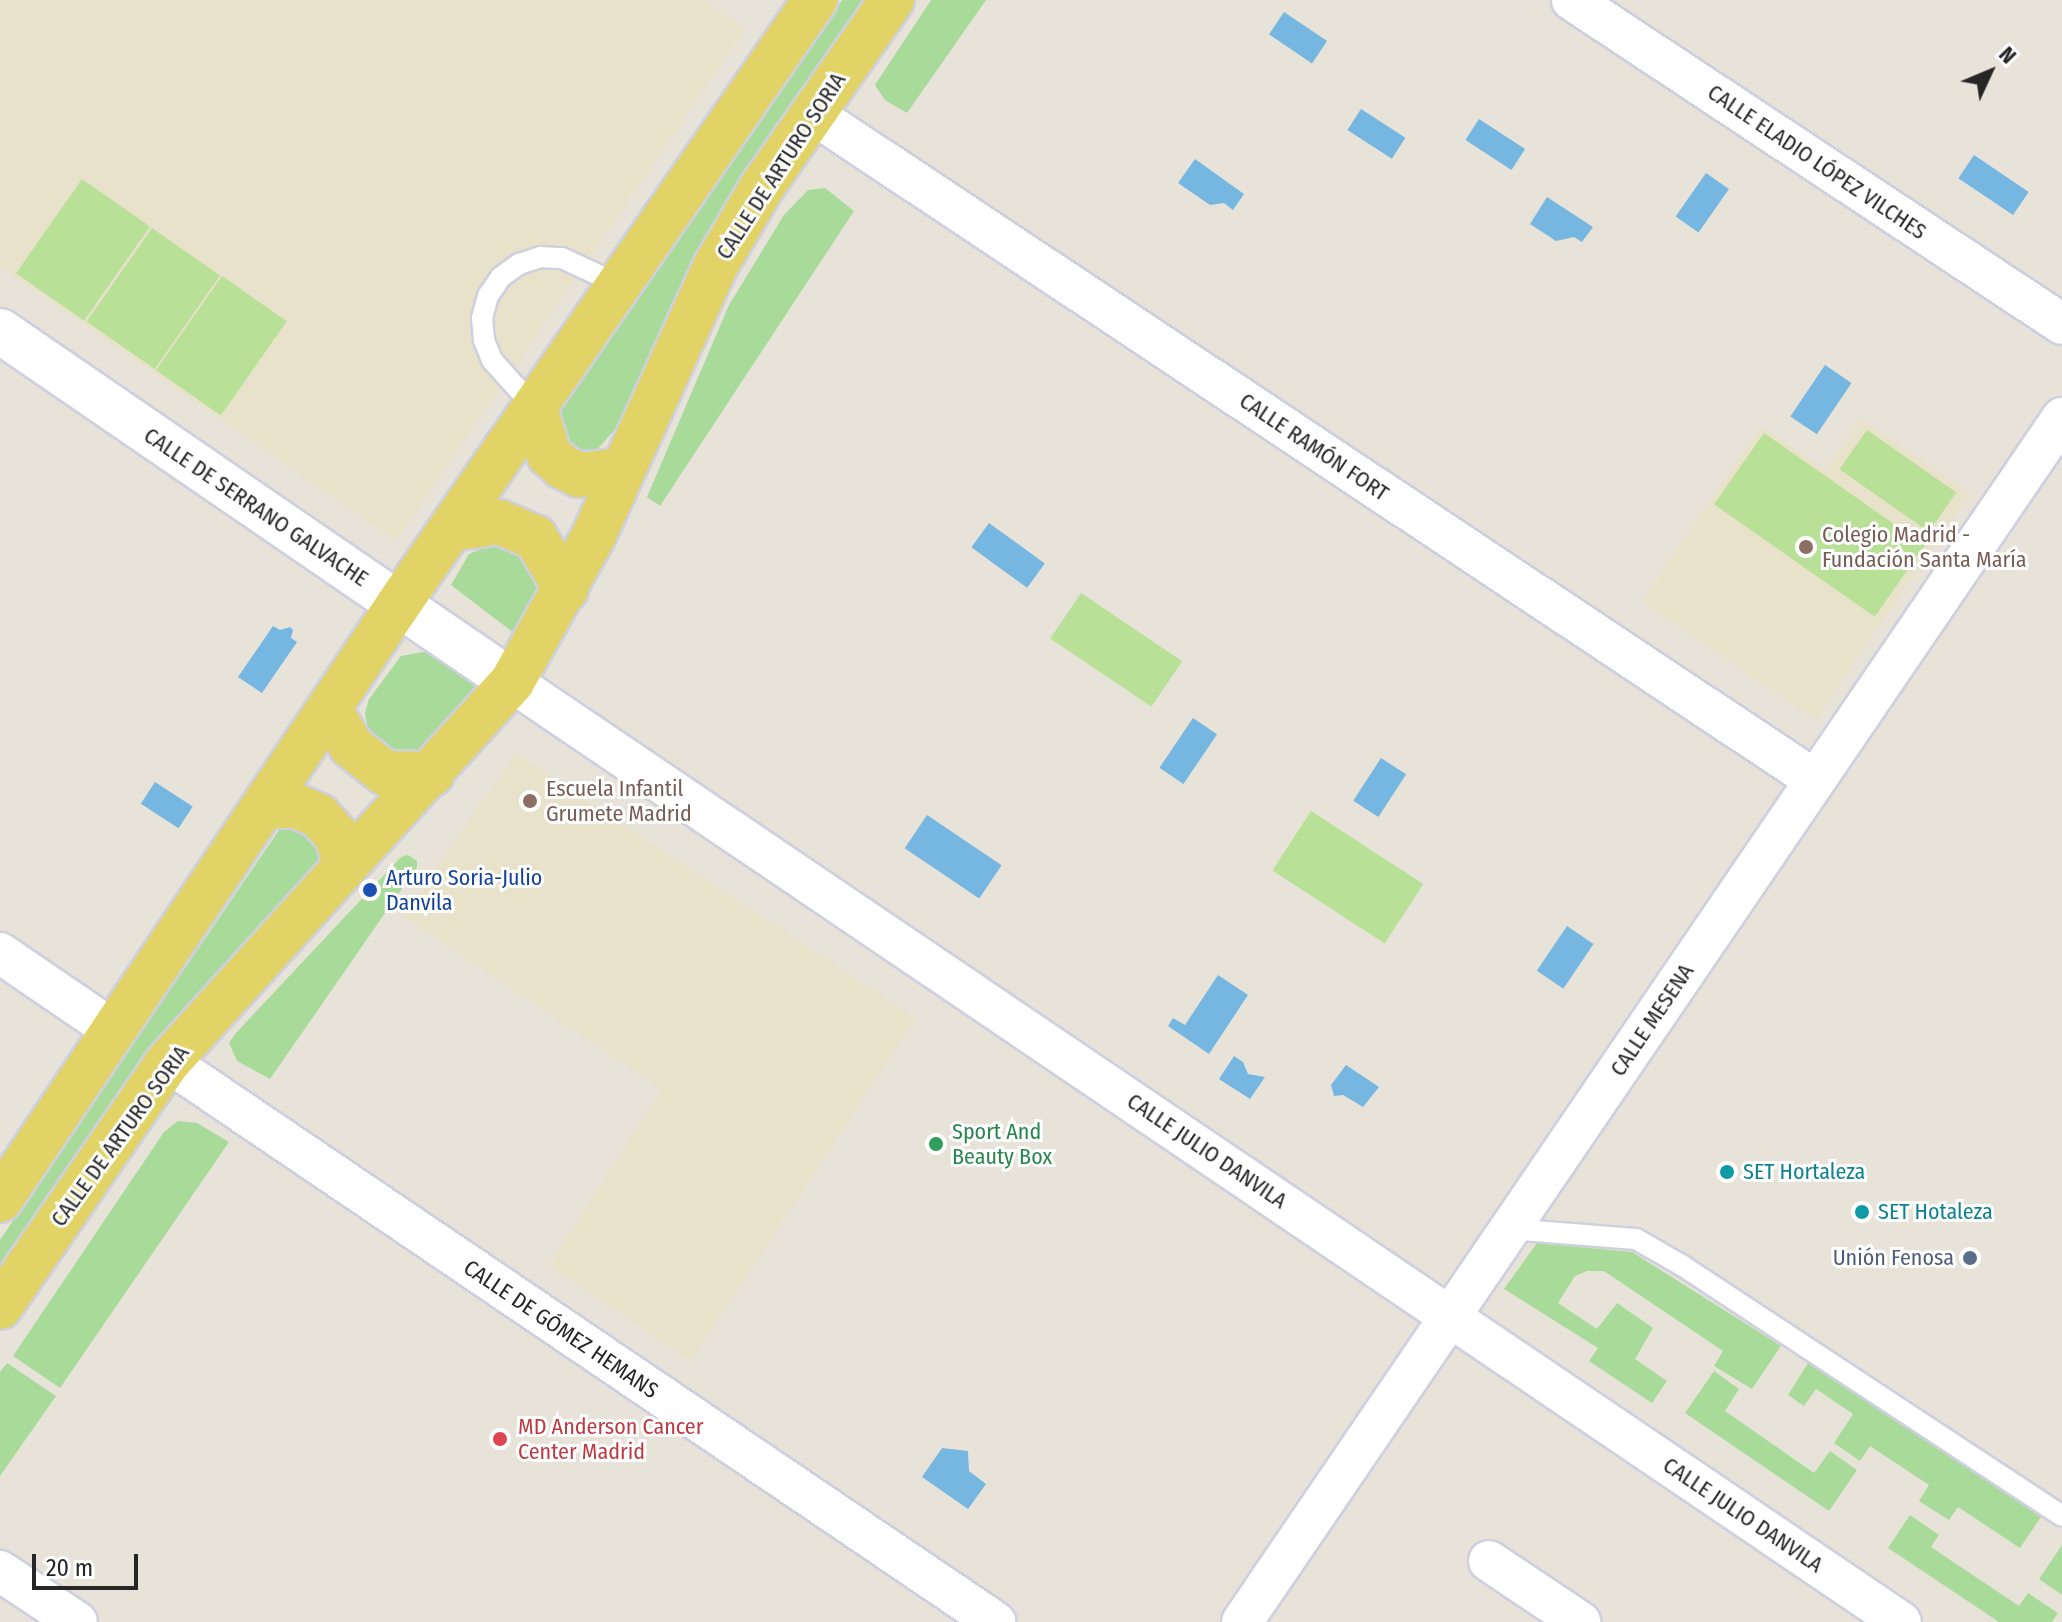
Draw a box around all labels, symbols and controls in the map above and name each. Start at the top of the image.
north arrow [1950,32,2030,112]
text: N [1993,41,2022,69]
street label: CALLE DE ARTURO SORIA [711,68,851,264]
street label: CALLE ELADIO LÓPEZ VILCHES [1703,79,1931,245]
street label: CALLE RAMÓN FORT [1235,387,1393,507]
street label: CALLE DE SERRANO GALVACHE [139,422,373,592]
place label: Colegio Madrid - Fundación Santa María [1822,521,2026,572]
marker: Colegio Madrid - Fundación Santa María [1797,538,1815,556]
place label: Escuela Infantil Grumete Madrid [546,775,692,826]
marker: Escuela Infantil Grumete Madrid [521,792,539,810]
place label: Arturo Soria-Julio Danvila [386,864,542,916]
marker: Arturo Soria-Julio Danvila [361,881,379,899]
street label: CALLE MESENA [1605,959,1699,1081]
street label: CALLE DE ARTURO SORIA [46,1040,194,1232]
street label: CALLE JULIO DANVILA [1122,1088,1292,1214]
place label: Sport And Beauty Box [952,1118,1052,1170]
marker: Sport And Beauty Box [927,1135,945,1153]
place label: SET Hortaleza [1743,1159,1865,1185]
marker: SET Hortaleza [1718,1163,1736,1181]
place label: SET Hotaleza [1878,1199,1993,1225]
marker: SET Hotaleza [1853,1203,1871,1221]
place label: Unión Fenosa [1833,1245,1954,1271]
marker: Unión Fenosa [1961,1249,1979,1267]
street label: CALLE DE GÓMEZ HEMANS [459,1254,663,1404]
place label: MD Anderson Cancer Center Madrid [518,1413,703,1464]
marker: MD Anderson Cancer Center Madrid [489,1428,511,1450]
street label: CALLE JULIO DANVILA [1658,1452,1828,1578]
scale bar [36,1538,142,1588]
text: 20 m [46,1554,93,1582]

